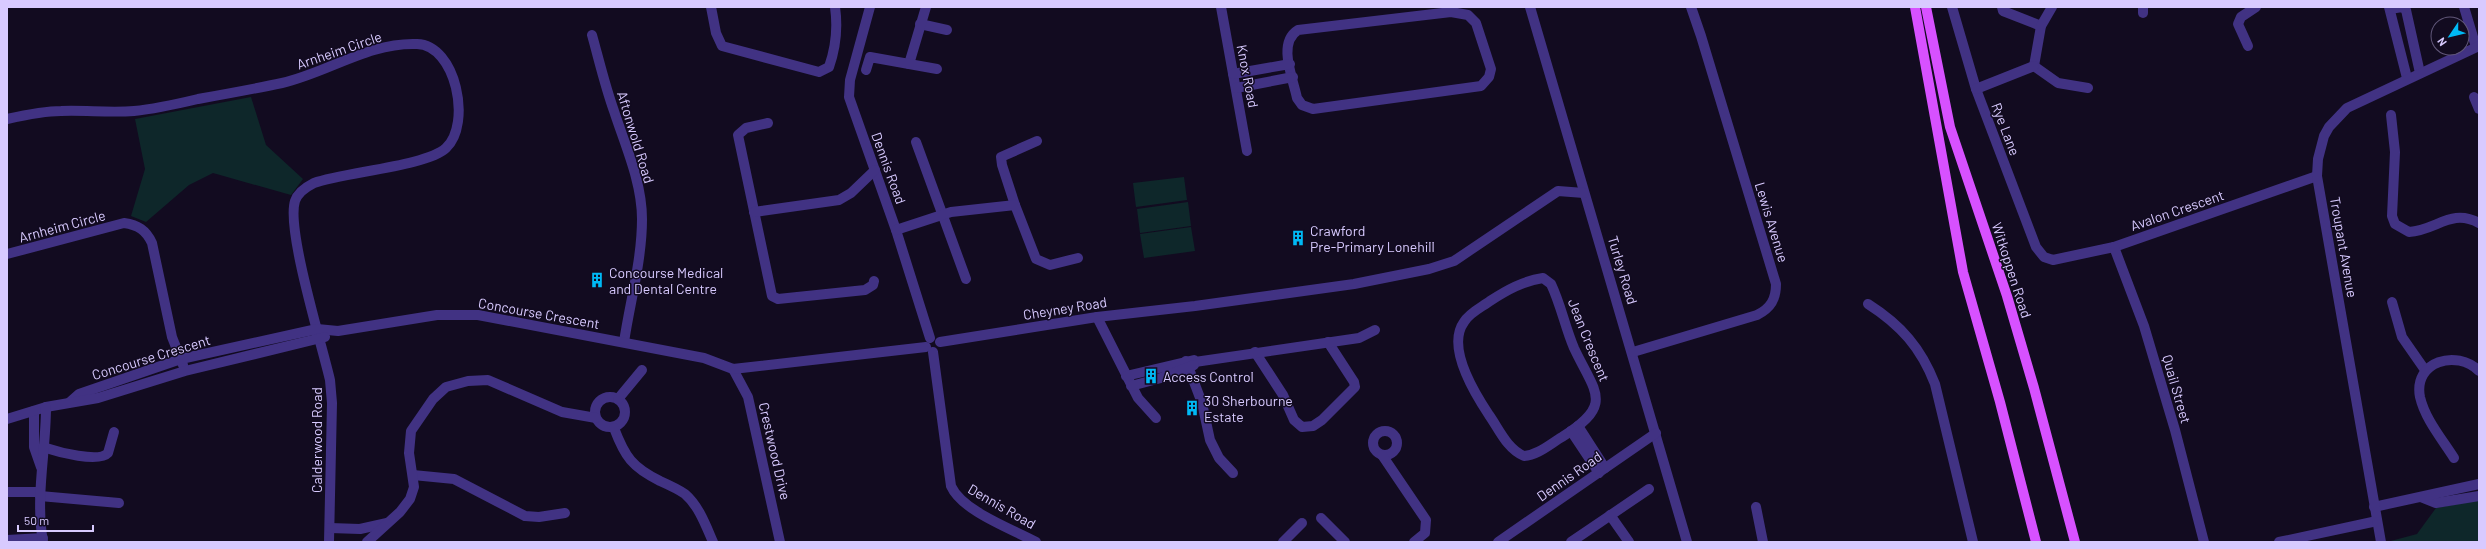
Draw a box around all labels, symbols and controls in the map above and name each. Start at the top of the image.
north arrow [2430,16,2470,56]
street label: Arnheim Circle [294,27,384,73]
text: N [2434,35,2449,49]
street label: Knox Road [1234,43,1262,109]
street label: Aftonwold Road [614,89,658,185]
street label: Rye Lane [1988,100,2024,158]
street label: Dennis Road [868,130,910,206]
street label: Lewis Avenue [1752,180,1792,264]
street label: Avalon Crescent [2128,186,2226,234]
street label: Troupant Avenue [2327,195,2361,299]
street label: Arnheim Circle [17,206,107,246]
street label: Witkoppen Road [1989,220,2035,320]
place label: Crawford Pre-Primary Lonehill [1310,222,1435,255]
building icon: Crawford Pre-Primary Lonehill [1289,229,1307,247]
street label: Turley Road [1605,234,1641,306]
place label: Concourse Medical and Dental Centre [609,264,723,297]
building icon: Concourse Medical and Dental Centre [588,271,606,289]
street label: Cheyney Road [1022,293,1108,323]
street label: Concourse Crescent [477,294,601,332]
street label: Jean Crescent [1565,296,1613,384]
street label: Concourse Crescent [90,331,212,383]
street label: Quail Street [2159,353,2195,425]
building icon: Access Control [1142,367,1160,385]
place label: Access Control [1163,368,1254,385]
street label: Calderwood Road [308,387,325,493]
place label: 30 Sherbourne Estate [1204,392,1293,425]
building icon: 30 Sherbourne Estate [1183,399,1201,417]
street label: Crestwood Drive [756,401,794,501]
street label: Dennis Road [1533,447,1605,505]
street label: Dennis Road [965,480,1039,532]
scale bar [18,507,93,533]
text: 50 m [24,513,49,527]

